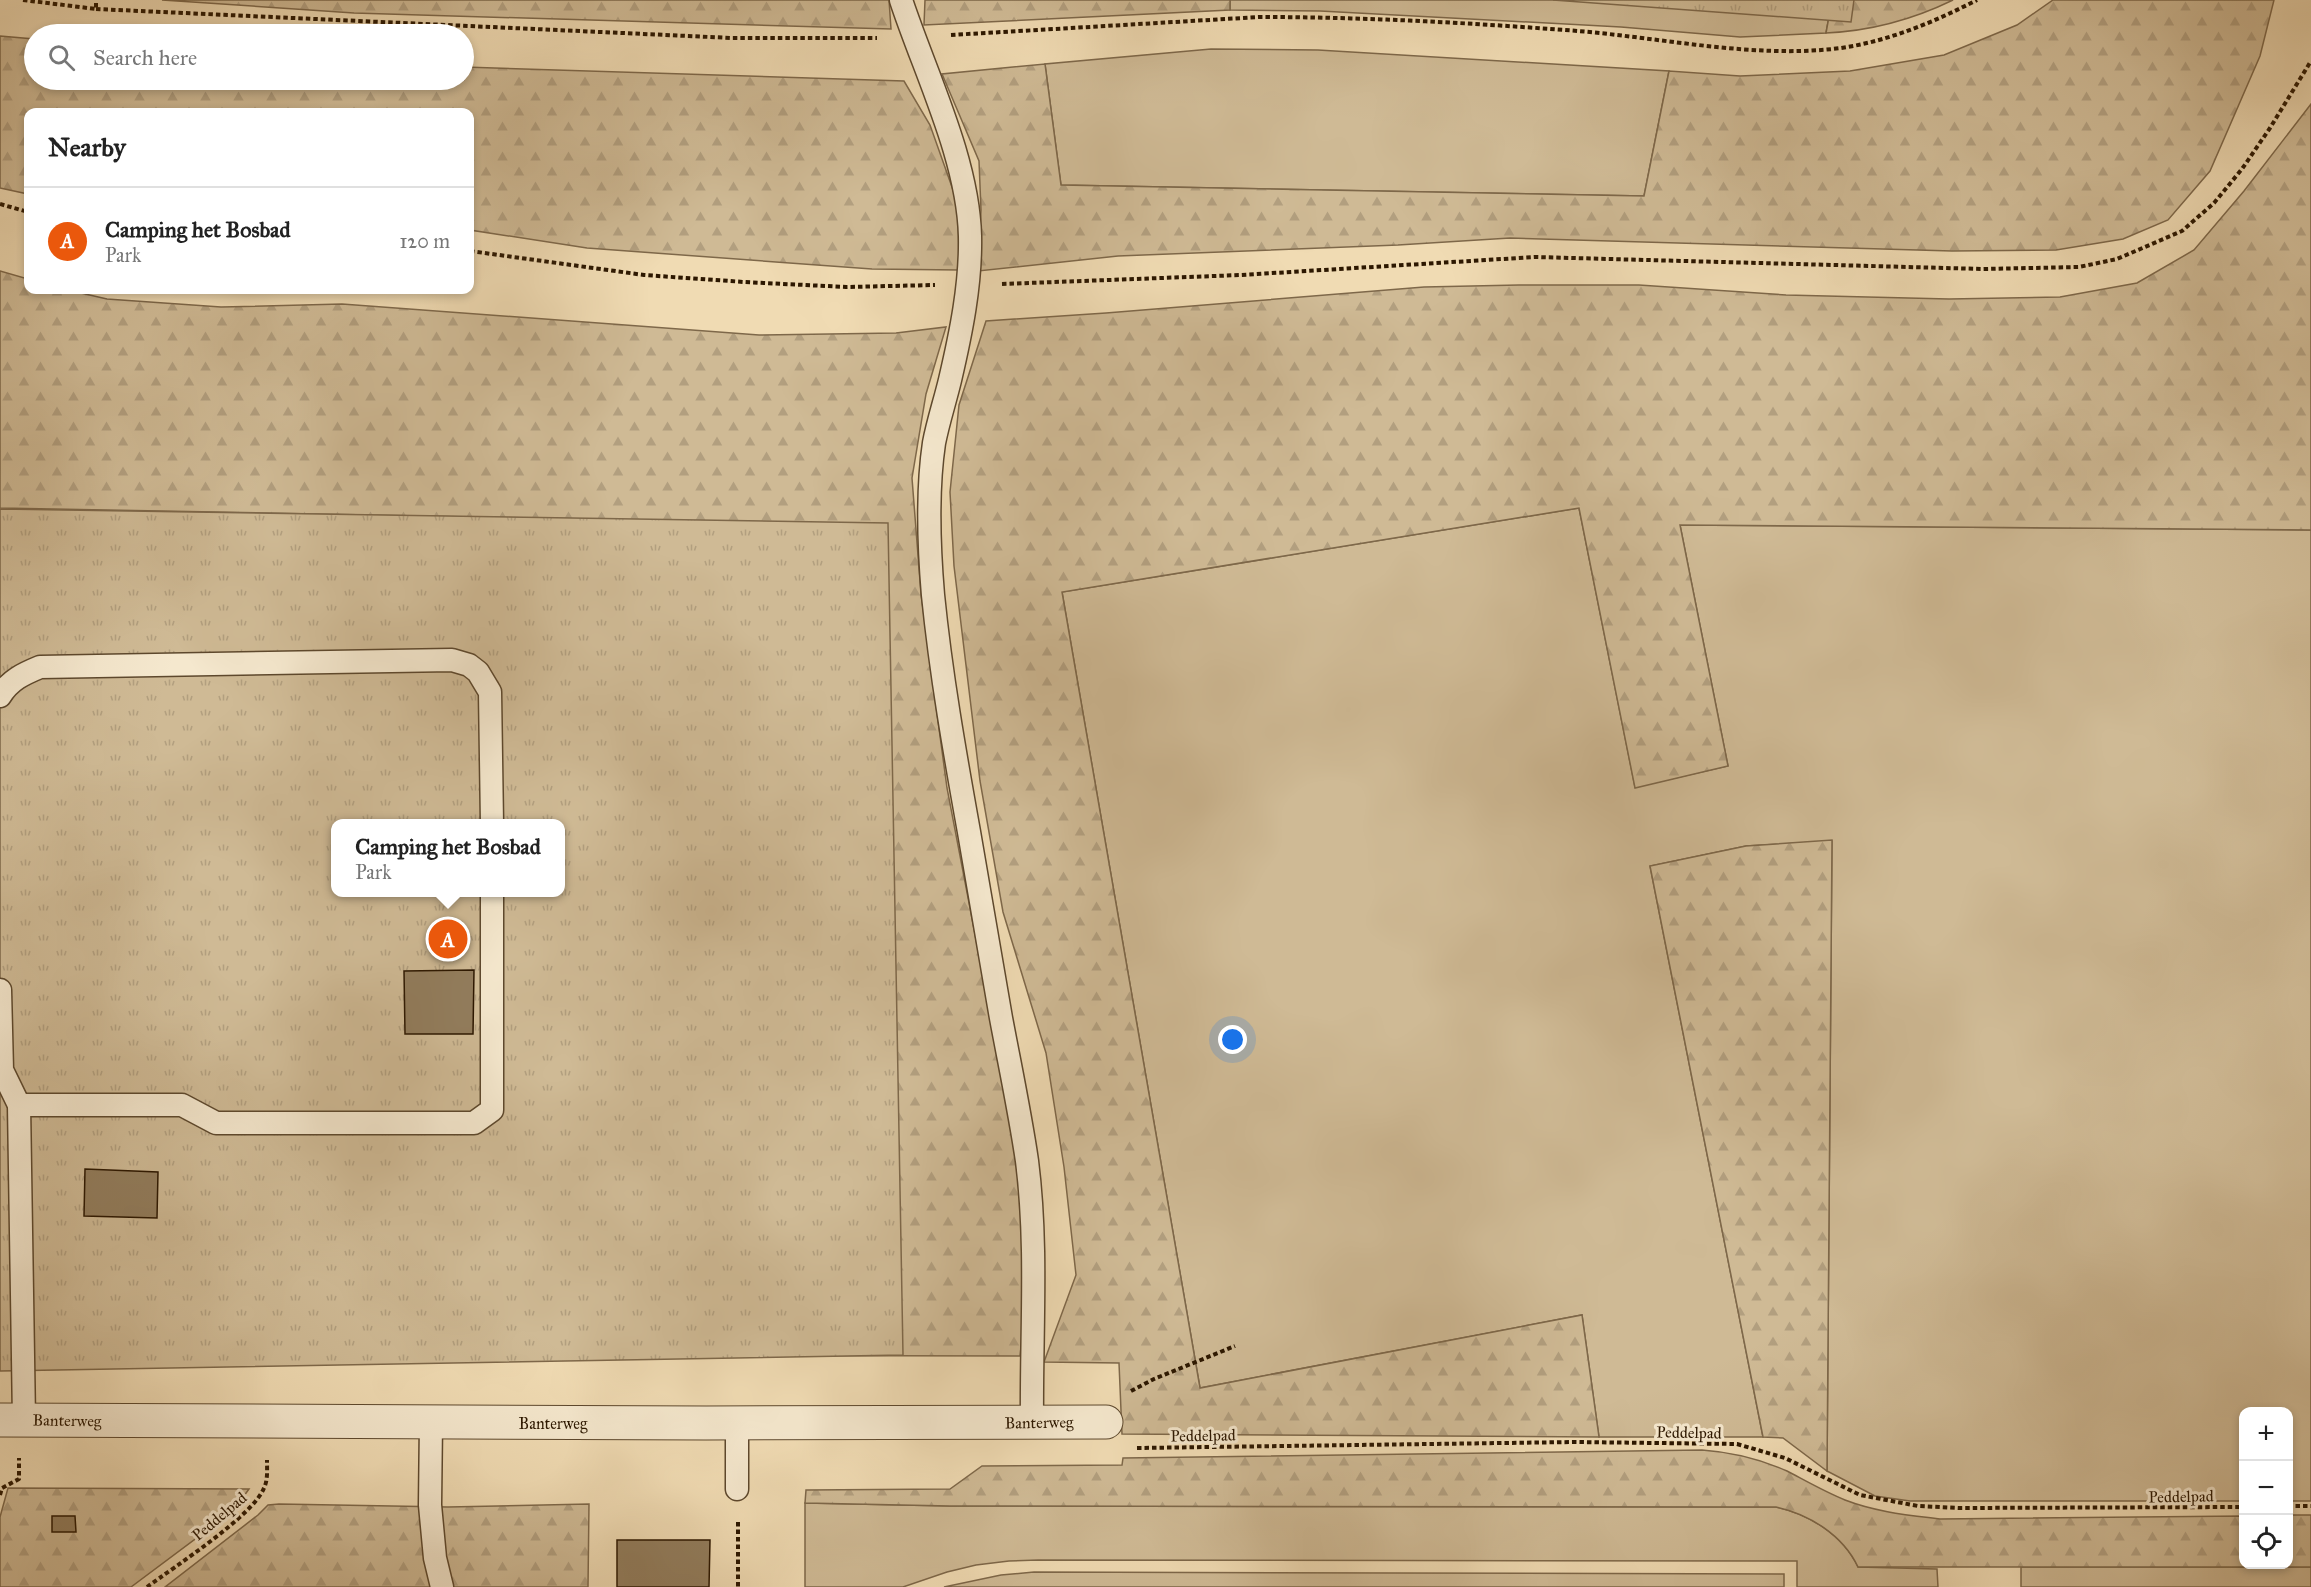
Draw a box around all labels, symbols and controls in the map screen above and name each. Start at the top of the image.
search box [24,24,474,90]
icon: search [45,41,78,74]
text: Search here [93,44,197,71]
text: Nearby [48,131,126,163]
text: Camping het Bosbad [105,216,290,243]
text: A [61,229,74,253]
text: 120 m [399,229,450,253]
text: Park [105,243,141,267]
popup [331,819,565,897]
text: Camping het Bosbad [355,833,541,860]
text: Park [355,860,391,884]
pin: A [428,916,468,962]
your location [1218,1025,1247,1054]
map controls [2239,1407,2293,1569]
button: + [2239,1407,2293,1461]
street label: Banterweg [32,1410,102,1432]
street label: Banterweg [1004,1412,1074,1434]
street label: Banterweg [519,1414,588,1434]
street label: Peddelpad [1656,1422,1722,1443]
street label: Peddelpad [1170,1425,1236,1446]
button: − [2239,1461,2293,1515]
street label: Peddelpad [2148,1486,2214,1507]
street label: Peddelpad [188,1488,250,1545]
button: locate [2239,1515,2293,1569]

